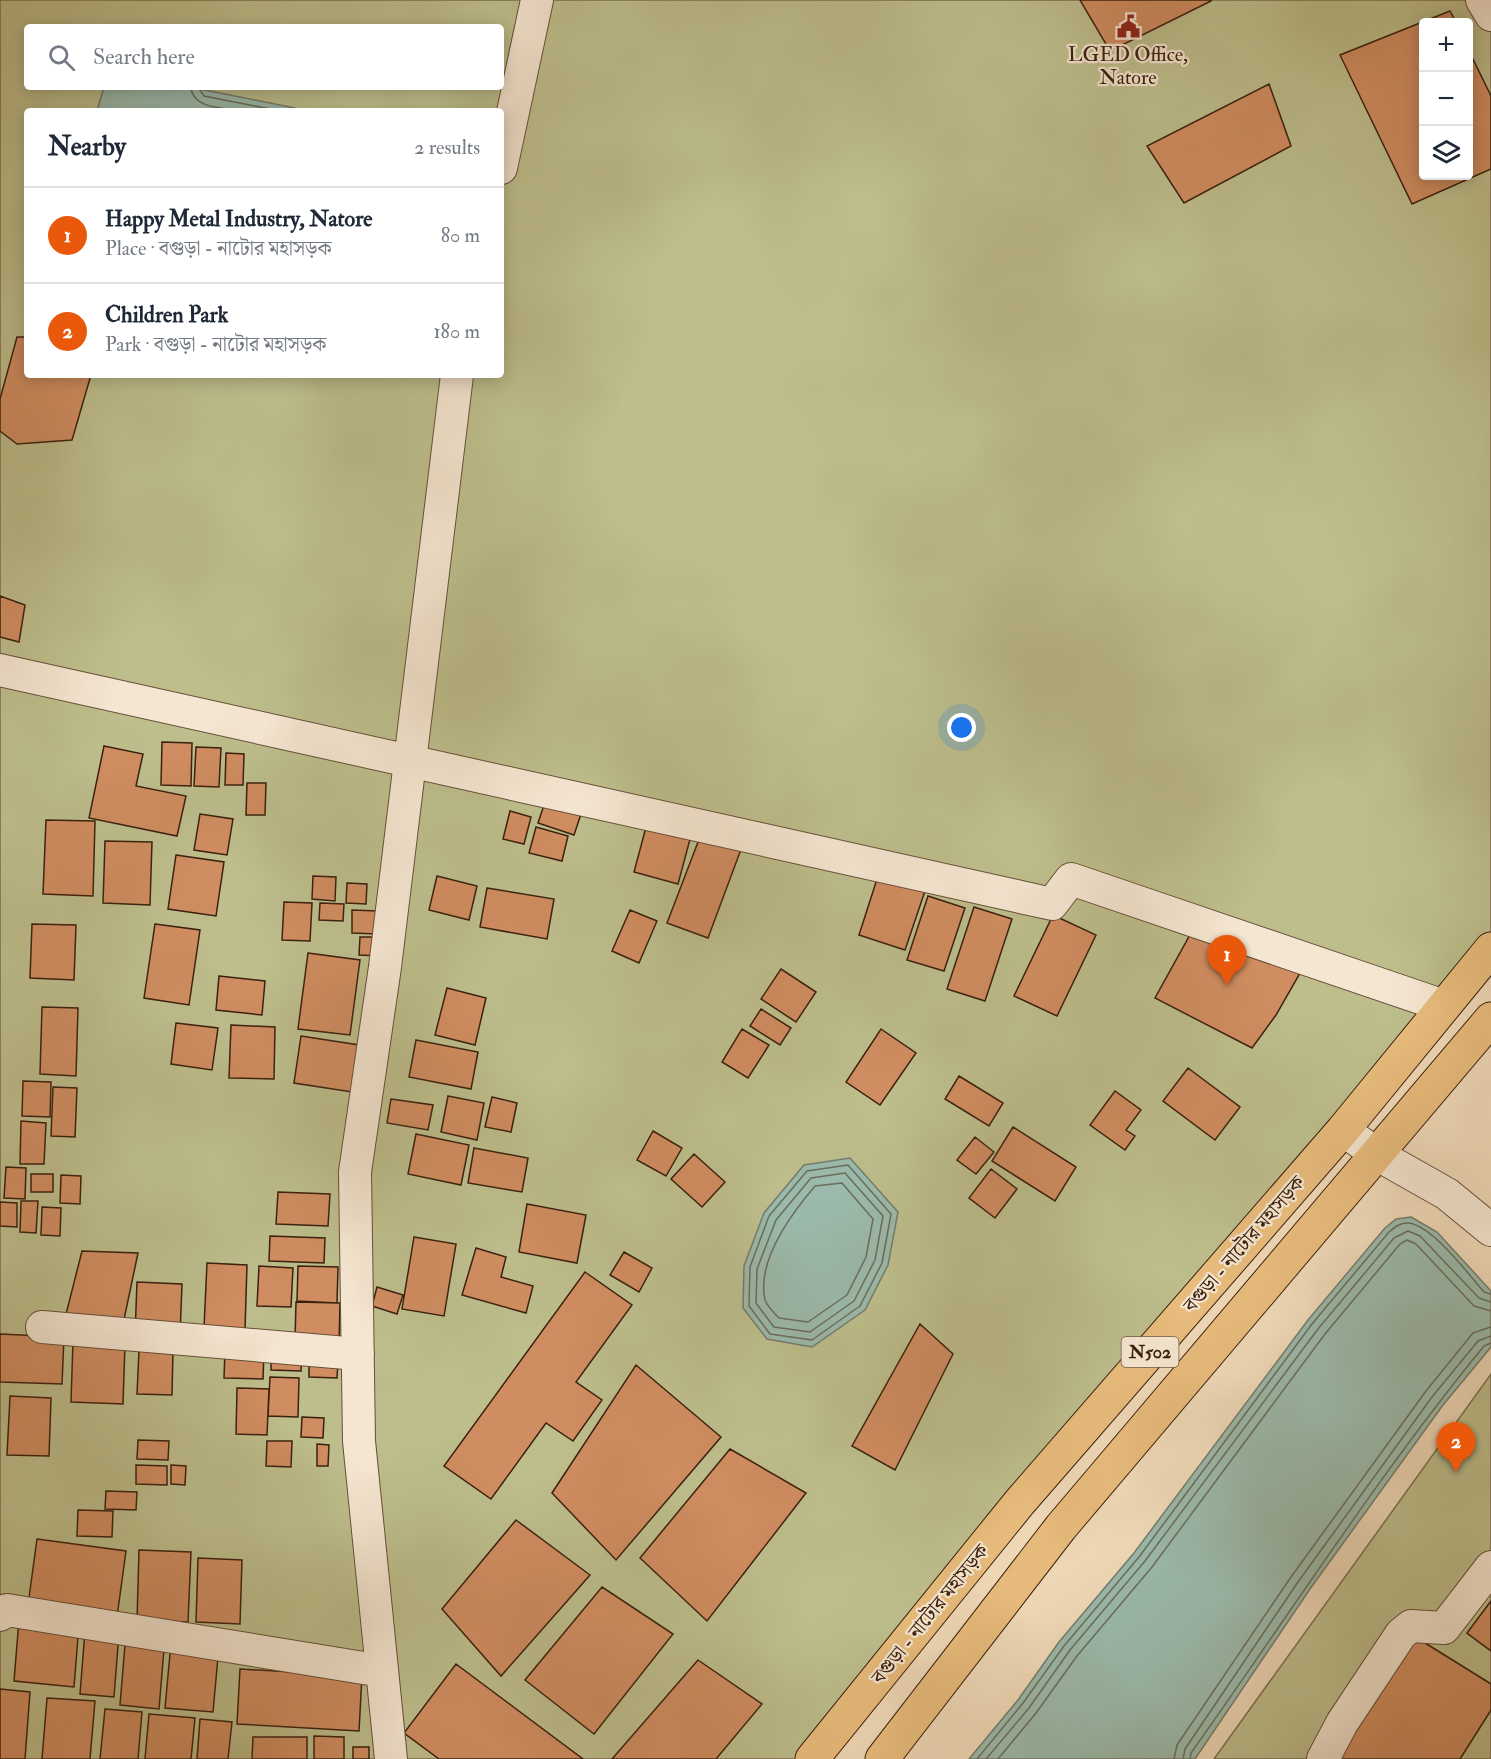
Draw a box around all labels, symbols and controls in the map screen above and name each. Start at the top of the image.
public building icon: LGED Office, Natore [1115,13,1141,39]
map controls [1419,18,1473,180]
button: + [1419,18,1473,72]
search box [24,24,504,90]
icon: search [45,41,78,74]
place label: LGED Office, Natore [1068,42,1188,90]
text: Search here [93,43,195,71]
button: − [1419,72,1473,126]
button: layers [1419,126,1473,180]
text: Nearby [48,131,126,163]
text: 2 results [414,135,480,160]
text: Happy Metal Industry, Natore [105,205,372,233]
text: 1 [64,223,71,248]
text: 80 m [441,223,480,248]
text: Place · বগুড়া - নাটোর মহাসড়ক [105,236,332,261]
text: Children Park [105,301,228,329]
text: 2 [62,319,73,344]
text: 180 m [433,319,480,344]
text: Park · বগুড়া - নাটোর মহাসড়ক [105,332,326,357]
your location [947,713,976,742]
pin: 1 [1208,936,1246,985]
street label: বগুড়া - নাটোর মহাসড়ক [1177,1170,1311,1318]
road number: N502 [1122,1337,1178,1367]
pin: 2 [1436,1422,1476,1472]
street label: বগুড়া - নাটোর মহাসড়ক [865,1538,995,1690]

